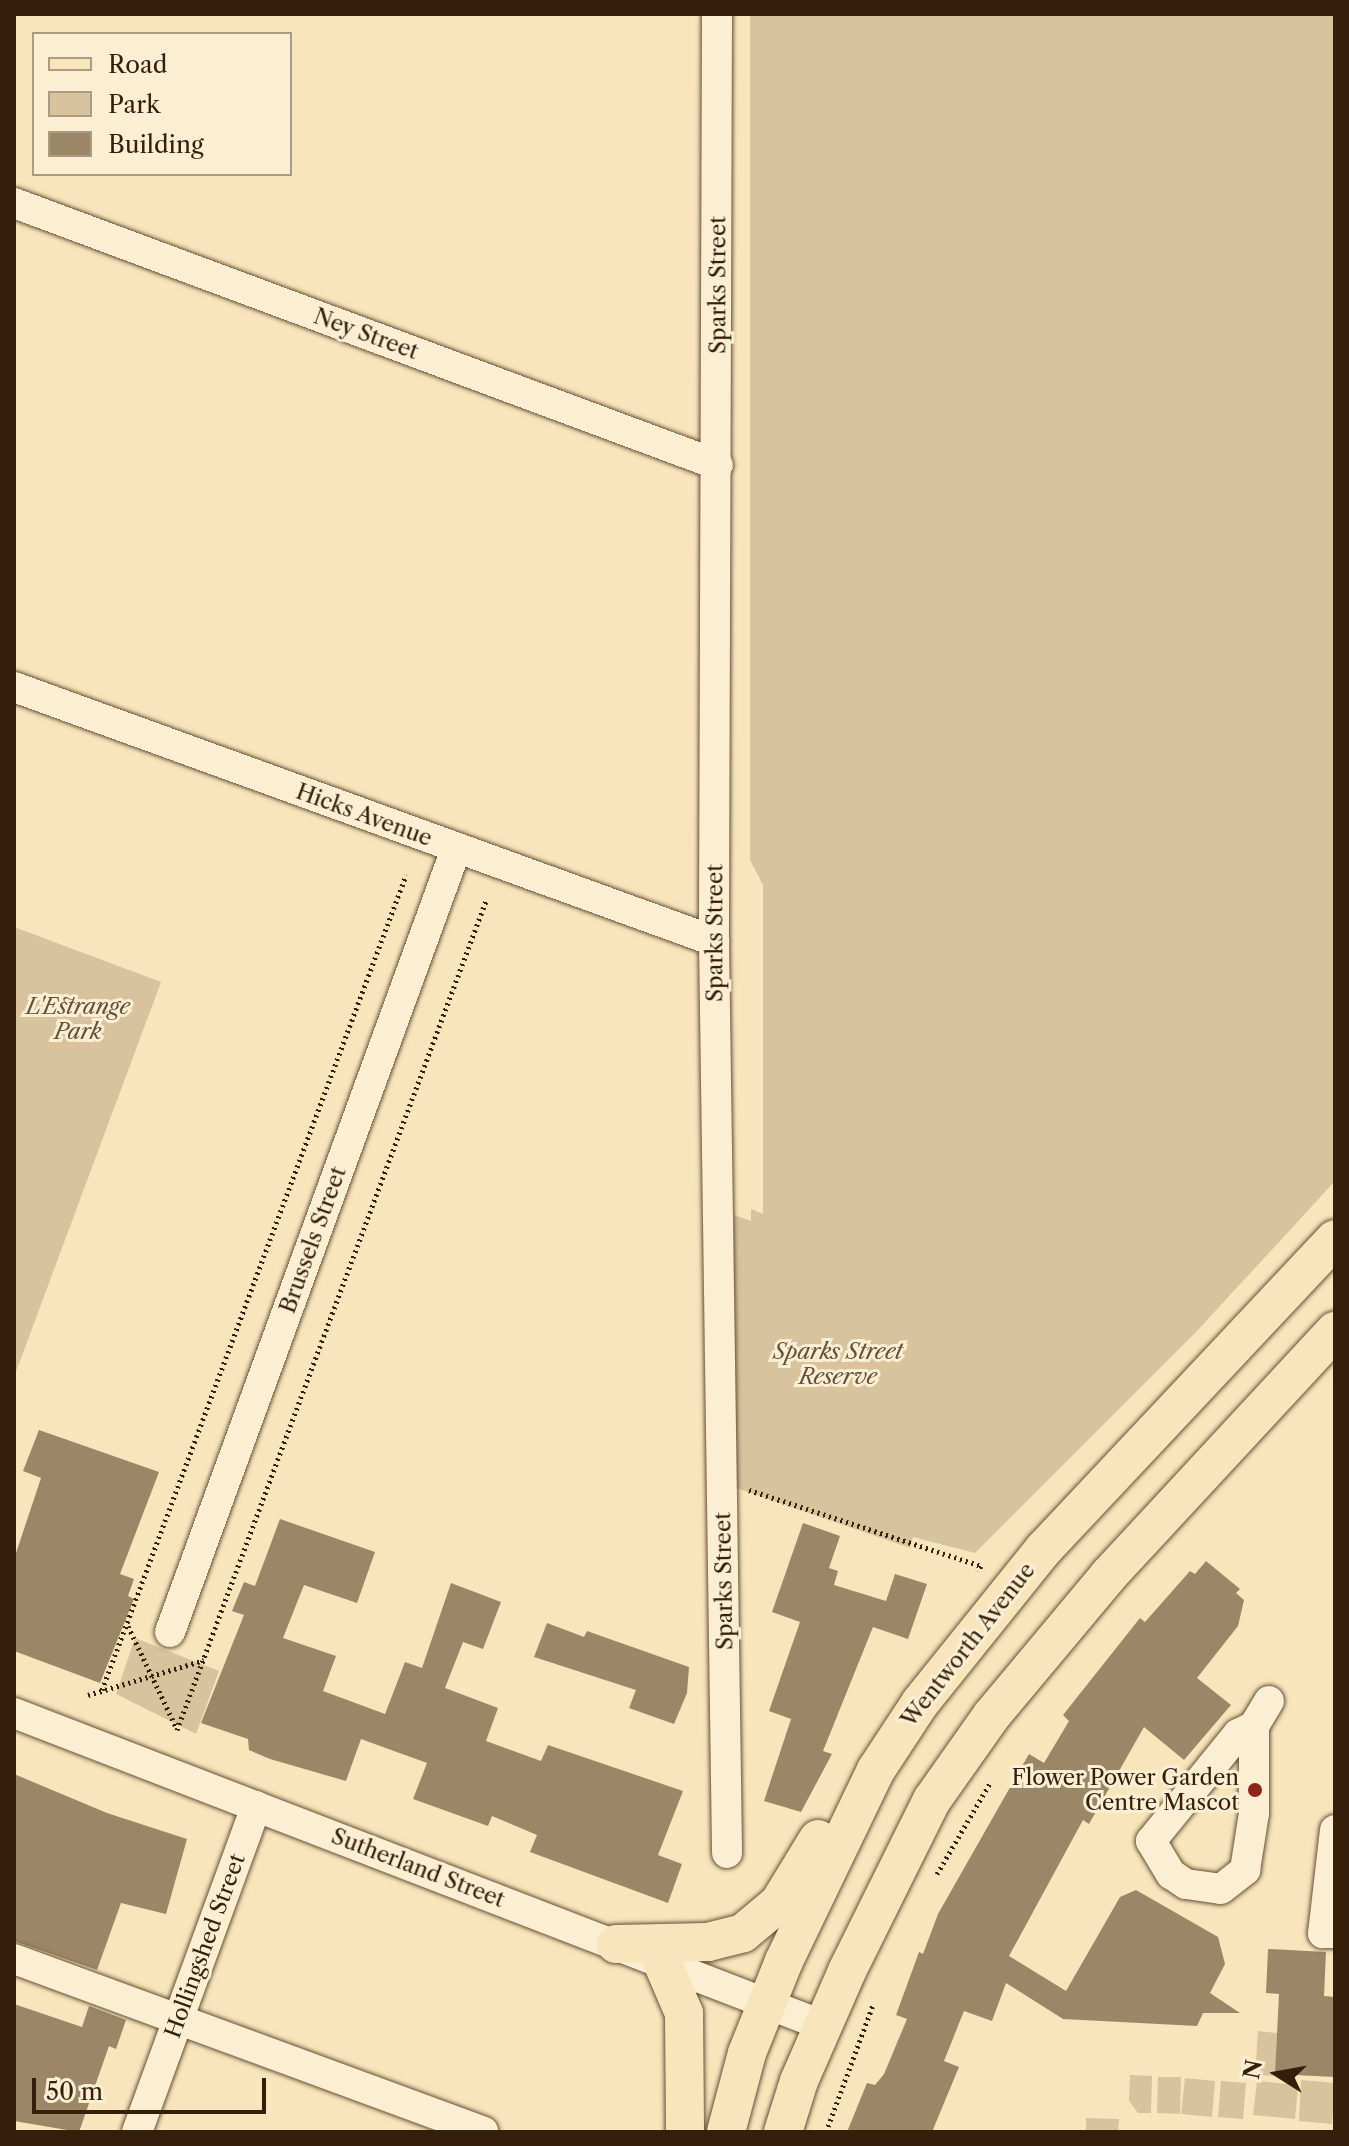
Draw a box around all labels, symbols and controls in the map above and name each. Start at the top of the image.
legend [32,32,292,176]
text: Road [108,50,167,79]
text: Park [108,90,160,119]
text: Building [108,130,204,159]
street label: Sparks Street [705,216,731,354]
street label: Ney Street [310,303,422,365]
street label: Hicks Avenue [292,778,436,852]
street label: Sparks Street [702,864,728,1002]
park label: L'Estrange Park [26,993,130,1044]
street label: Brussels Street [274,1163,352,1317]
park label: Sparks Street Reserve [773,1338,903,1390]
street label: Sparks Street [710,1512,738,1650]
street label: Wentworth Avenue [895,1557,1041,1733]
place label: Flower Power Garden Centre Mascot [1011,1764,1239,1816]
marker: Flower Power Garden Centre Mascot [1246,1781,1264,1799]
street label: Sutherland Street [328,1823,508,1913]
street label: Hollingshed Street [159,1850,251,2042]
north arrow [1237,2034,1317,2114]
text: N [1238,2057,1268,2081]
scale bar [36,2062,270,2112]
text: 50 m [46,2077,103,2106]

